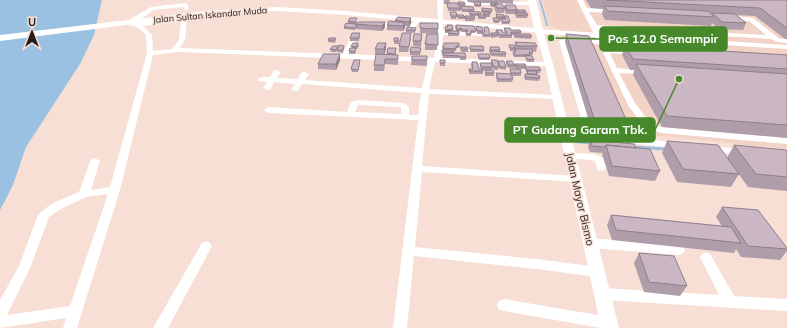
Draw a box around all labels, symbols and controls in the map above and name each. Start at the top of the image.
street label: Jalan Sultan Iskandar Muda [152,4,268,25]
north arrow [12,12,52,52]
text: U [28,15,36,29]
callout: Pos 12.0 Semampir [600,27,727,51]
text: Pos 12.0 Semampir [608,31,719,46]
callout: PT Gudang Garam Tbk. [505,118,655,142]
text: PT Gudang Garam Tbk. [513,122,647,137]
street label: Jalan Mayor Bismo [562,151,598,247]

